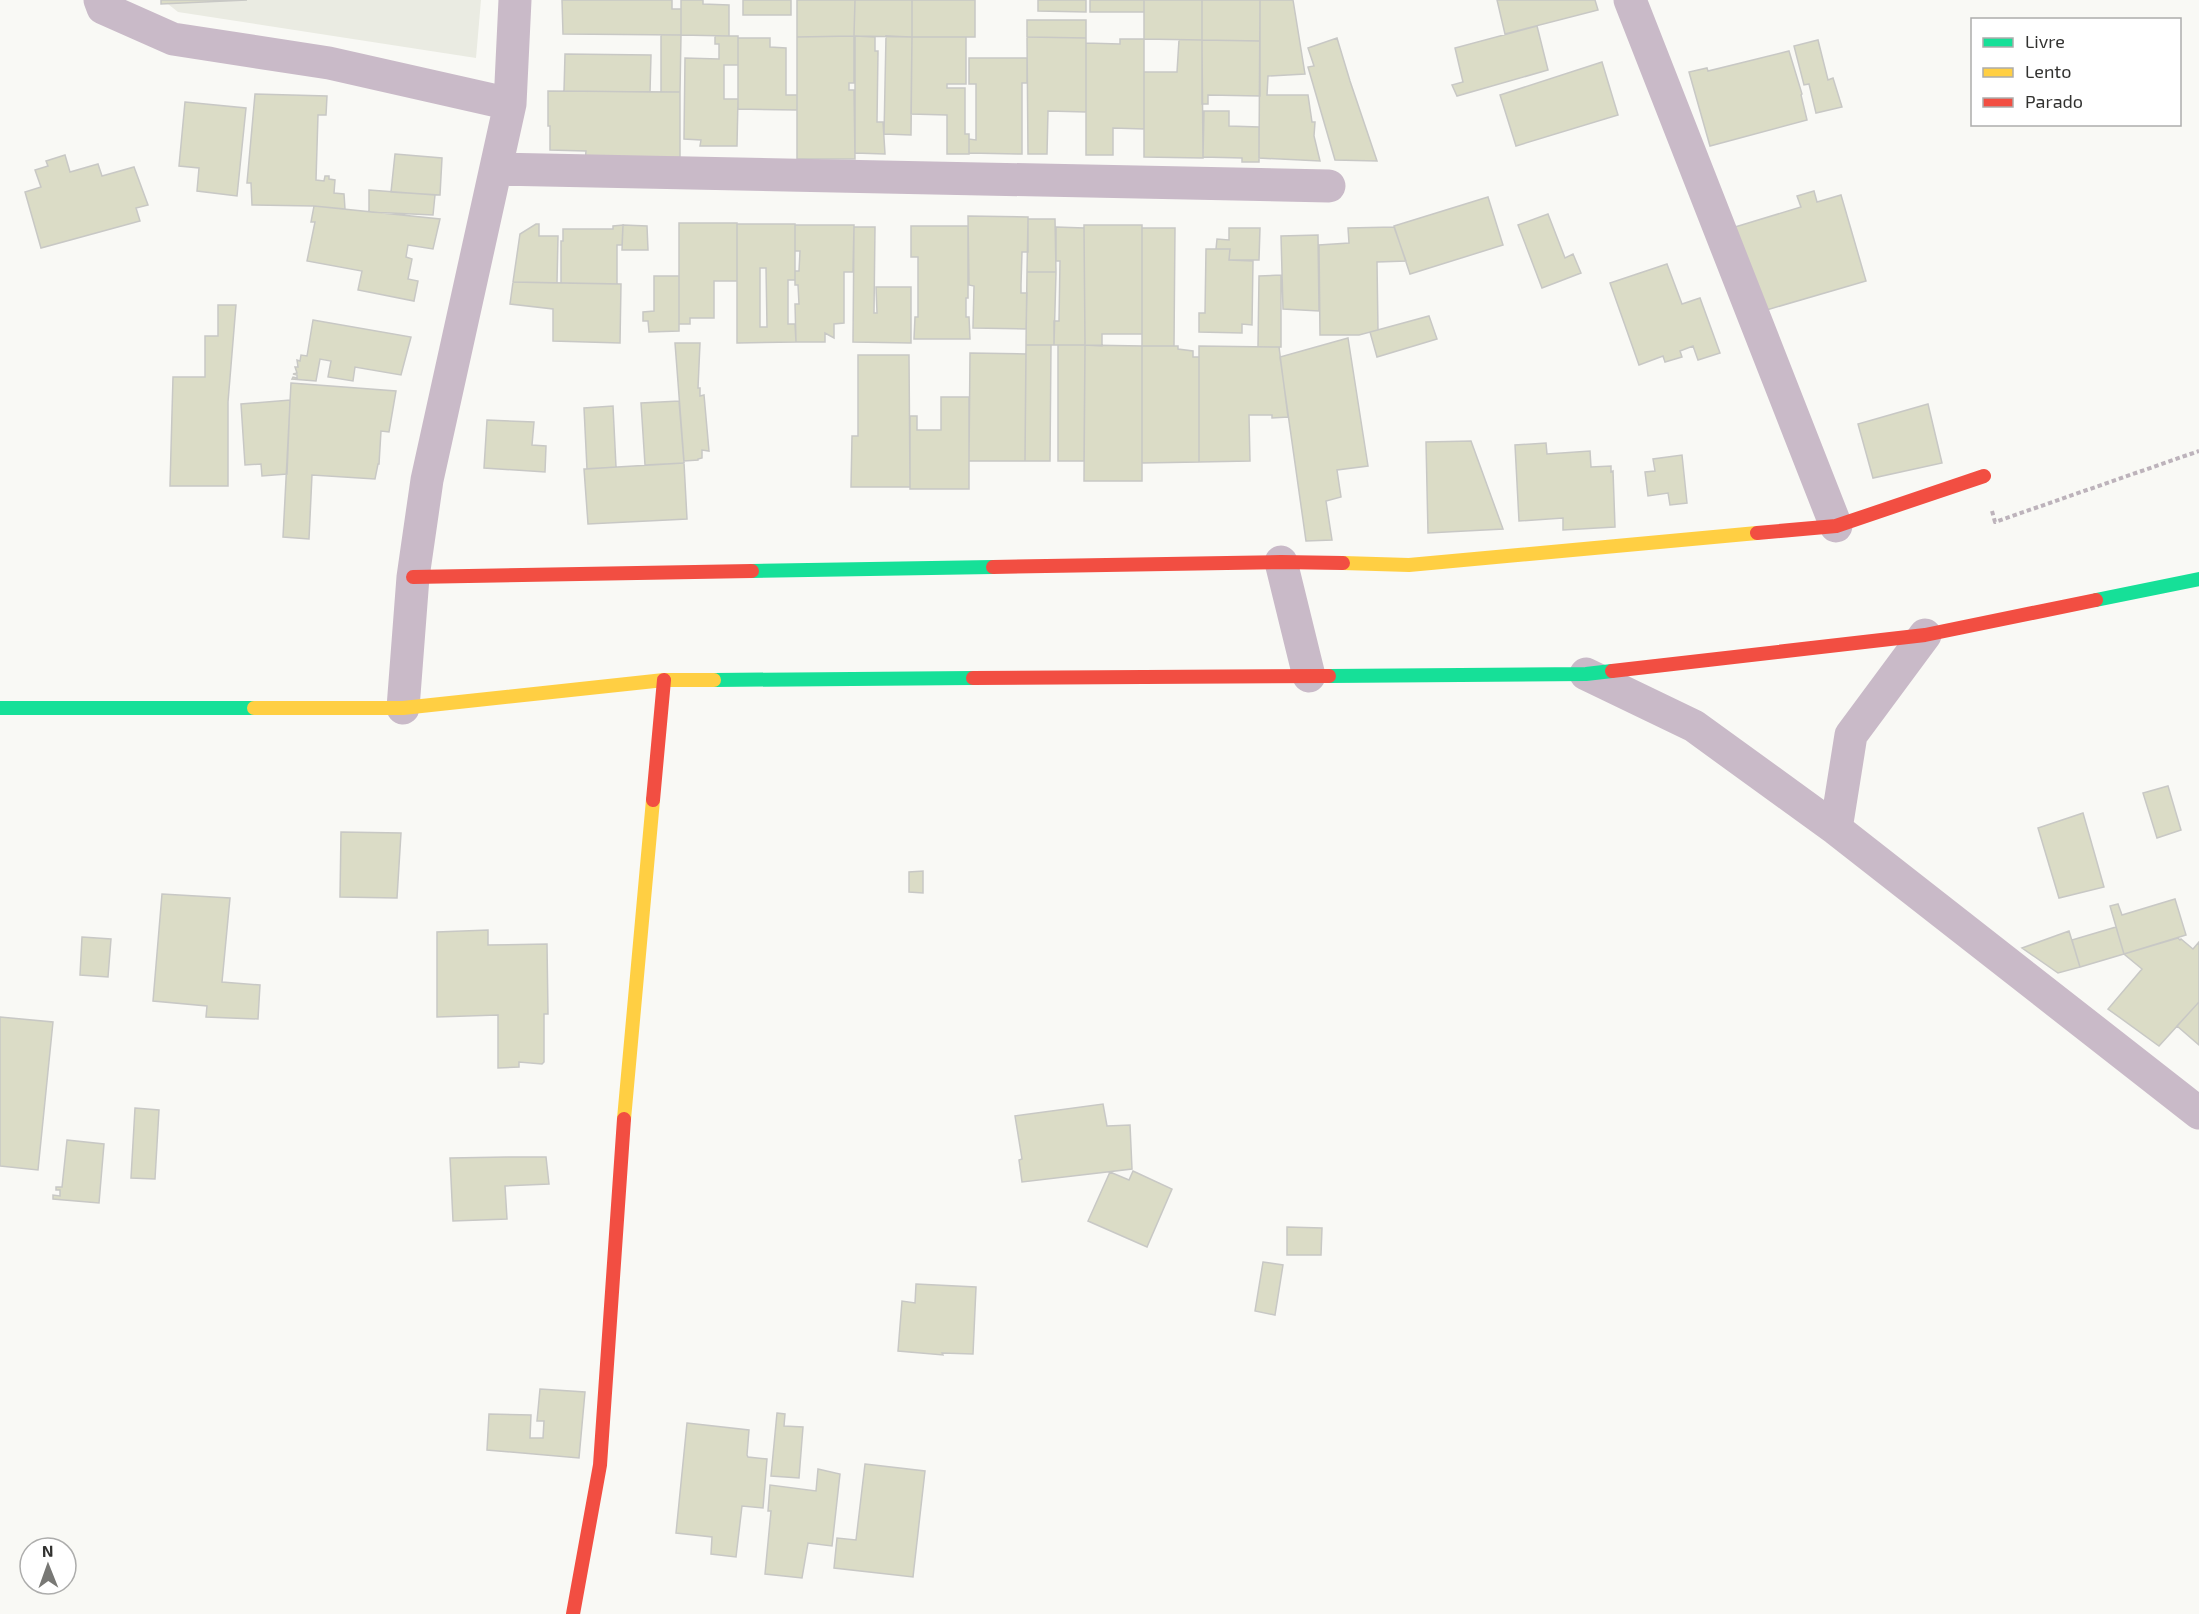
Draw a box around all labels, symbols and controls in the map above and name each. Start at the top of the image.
legend [1971,18,2181,126]
text: Livre [2025,30,2065,52]
text: Lento [2025,60,2071,82]
text: Parado [2025,90,2083,112]
north arrow [18,1536,78,1596]
text: N [42,1541,54,1560]

